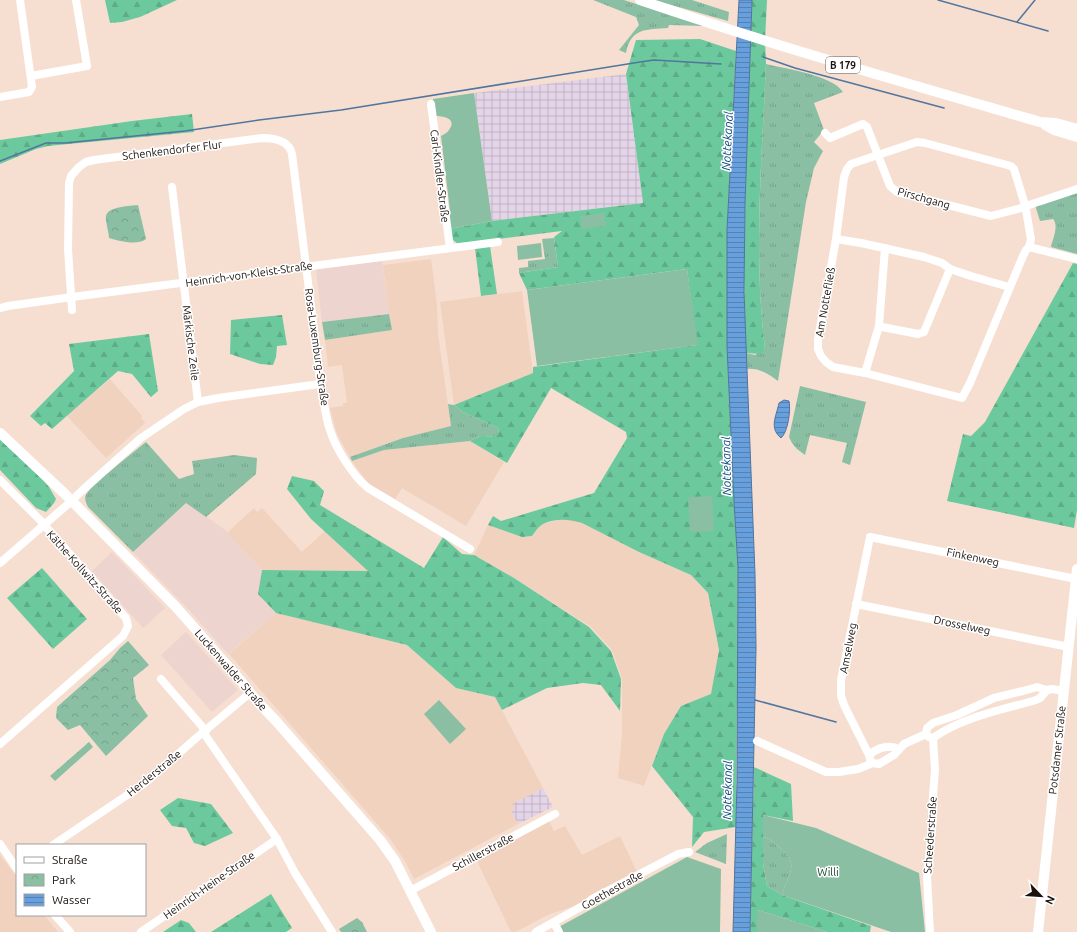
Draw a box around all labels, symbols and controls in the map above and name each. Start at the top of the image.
road number: B 179 [826,57,860,73]
water label: Nottekanal [719,111,735,171]
street label: Carl-Kindler-Straße [428,129,452,223]
street label: Schenkendorfer Flur [121,138,223,162]
street label: Pirschgang [896,185,952,211]
street label: Heinrich-von-Kleist-Straße [185,259,313,289]
street label: Am Nottefließ [813,266,837,338]
street label: Rosa-Luxemburg-Straße [303,287,331,407]
street label: Märkische Zeile [180,304,202,382]
water label: Nottekanal [719,436,733,496]
street label: Käthe-Kollwitz-Straße [45,528,125,616]
street label: Finkenweg [946,546,1000,568]
street label: Drosselweg [932,613,992,637]
street label: Amselweg [837,622,859,674]
street label: Luckenwalder Straße [192,627,270,713]
street label: Potsdamer Straße [1046,705,1068,795]
street label: Herderstraße [125,748,183,798]
water label: Nottekanal [720,760,734,820]
street label: Scheederstraße [921,796,939,874]
street label: Schillerstraße [450,831,516,873]
legend [16,844,146,916]
street label: Heinrich-Heine-Straße [161,849,257,921]
text: Straße [52,853,88,866]
park label: Willi [817,866,839,878]
street label: Goethestraße [579,868,645,912]
text: Park [52,873,76,886]
north arrow [1021,876,1061,916]
text: Wasser [52,893,91,906]
text: N [1043,894,1057,906]

